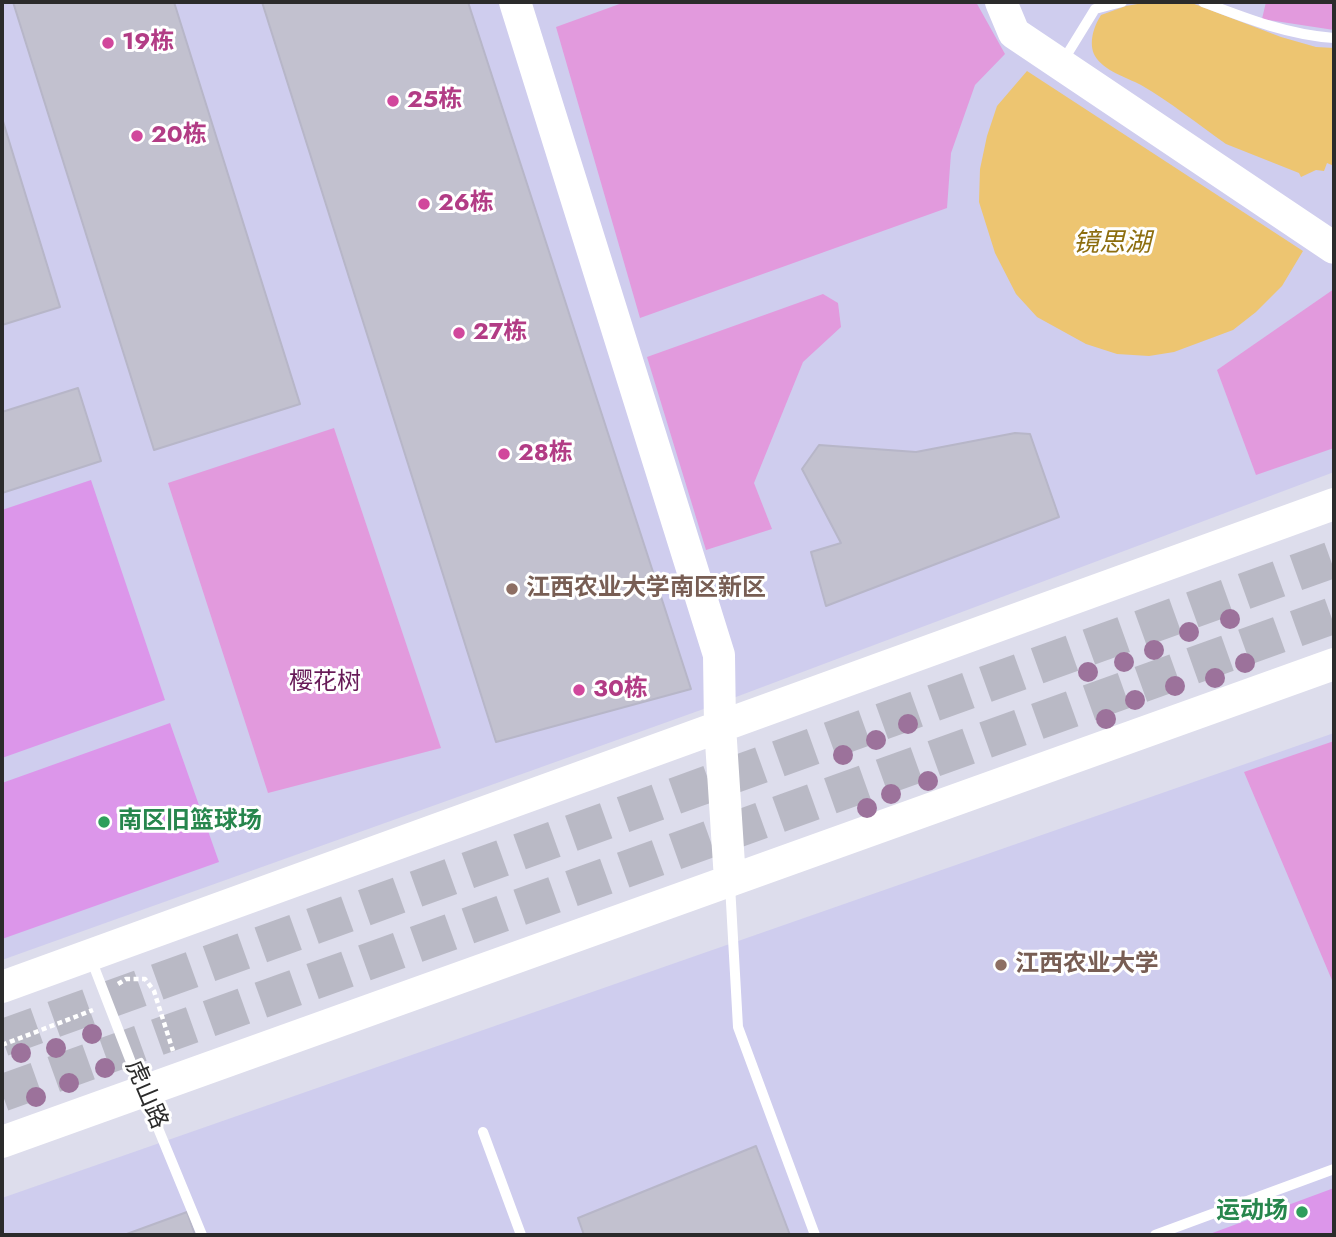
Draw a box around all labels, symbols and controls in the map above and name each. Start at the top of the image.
place label: 19栋 [122,29,174,57]
marker: 19栋 [100,35,116,51]
place label: 25栋 [407,87,462,115]
marker: 25栋 [385,93,401,109]
place label: 20栋 [151,122,207,150]
marker: 20栋 [129,128,145,144]
place label: 26栋 [438,190,494,218]
marker: 26栋 [416,196,432,212]
water label: 镜思湖 [1073,229,1151,261]
place label: 27栋 [473,319,527,347]
marker: 27栋 [451,325,467,341]
place label: 28栋 [518,440,573,468]
marker: 28栋 [496,446,512,462]
place label: 江西农业大学南区新区 [526,575,766,603]
marker: 江西农业大学南区新区 [504,581,520,597]
park label: 樱花树 [289,669,361,697]
place label: 30栋 [593,676,648,704]
marker: 30栋 [571,682,587,698]
place label: 南区旧篮球场 [118,808,262,836]
marker: 南区旧篮球场 [96,814,112,830]
place label: 江西农业大学 [1015,951,1159,979]
marker: 江西农业大学 [993,957,1009,973]
street label: 虎山路 [118,1056,172,1134]
place label: 运动场 [1216,1198,1288,1226]
marker: 运动场 [1294,1204,1310,1220]

